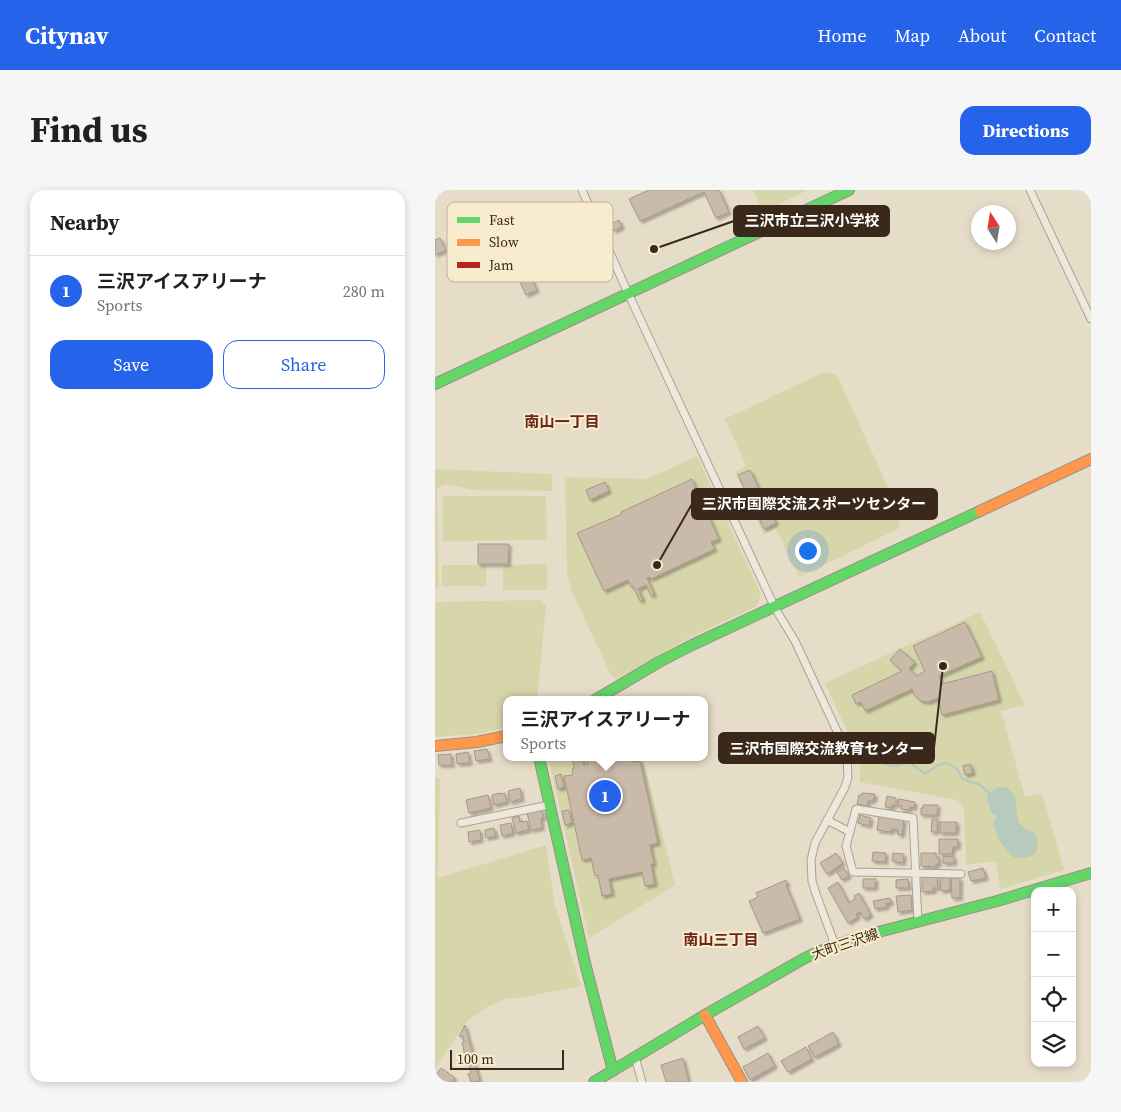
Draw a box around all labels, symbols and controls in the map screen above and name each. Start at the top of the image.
text: Citynav [25,19,109,52]
text: Home [818,23,867,48]
text: Map [895,23,930,48]
text: About [958,23,1006,48]
text: Contact [1034,23,1096,48]
text: Find us [30,106,148,154]
button: Directions [960,106,1091,155]
legend [447,202,613,282]
north arrow [971,205,1016,250]
callout: 三沢市立三沢小学校 [734,206,889,236]
text: Nearby [50,208,120,237]
text: Fast [489,210,515,230]
text: 三沢市立三沢小学校 [744,210,880,231]
text: Slow [489,232,519,252]
text: Jam [488,255,514,275]
text: 三沢アイスアリーナ [97,268,266,294]
text: 1 [62,280,70,302]
text: 280 m [343,280,385,302]
text: Sports [97,294,142,316]
button: Save [50,340,213,389]
button: Share [223,340,385,389]
district label: 南山一丁目 [524,411,600,432]
callout: 三沢市国際交流スポーツセンター [692,489,937,519]
text: 三沢市国際交流スポーツセンター [702,493,926,514]
your location [795,538,821,564]
popup [503,696,708,761]
text: 三沢アイスアリーナ [521,706,690,732]
text: Sports [521,732,566,754]
callout: 三沢市国際交流教育センター [719,733,934,763]
text: 三沢市国際交流教育センター [729,738,925,759]
pin: 1 [589,777,621,815]
map controls [1031,887,1076,1067]
button: + [1031,887,1076,932]
street label: 大町三沢線 [809,923,881,965]
district label: 南山三丁目 [683,929,759,950]
button: − [1031,932,1076,977]
button: locate [1031,977,1076,1022]
button: layers [1031,1022,1076,1067]
scale bar [450,1047,564,1070]
text: 100 m [457,1049,494,1069]

